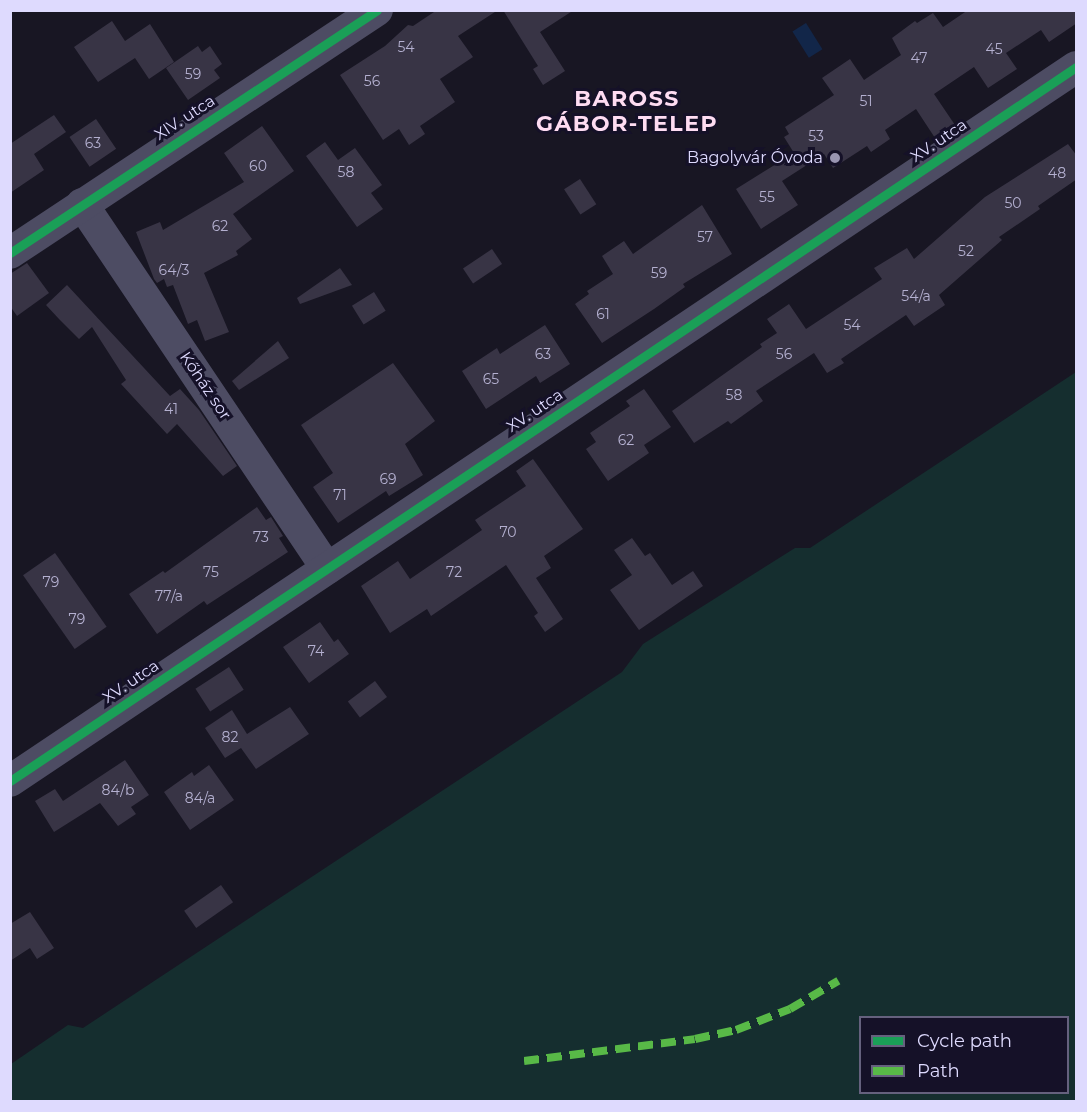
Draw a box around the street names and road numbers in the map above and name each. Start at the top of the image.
street label: XIV. utca [151,91,219,145]
street label: XV. utca [907,115,971,167]
street label: Kőház sor [175,348,235,424]
street label: XV. utca [503,385,567,437]
street label: XV. utca [99,656,163,708]

